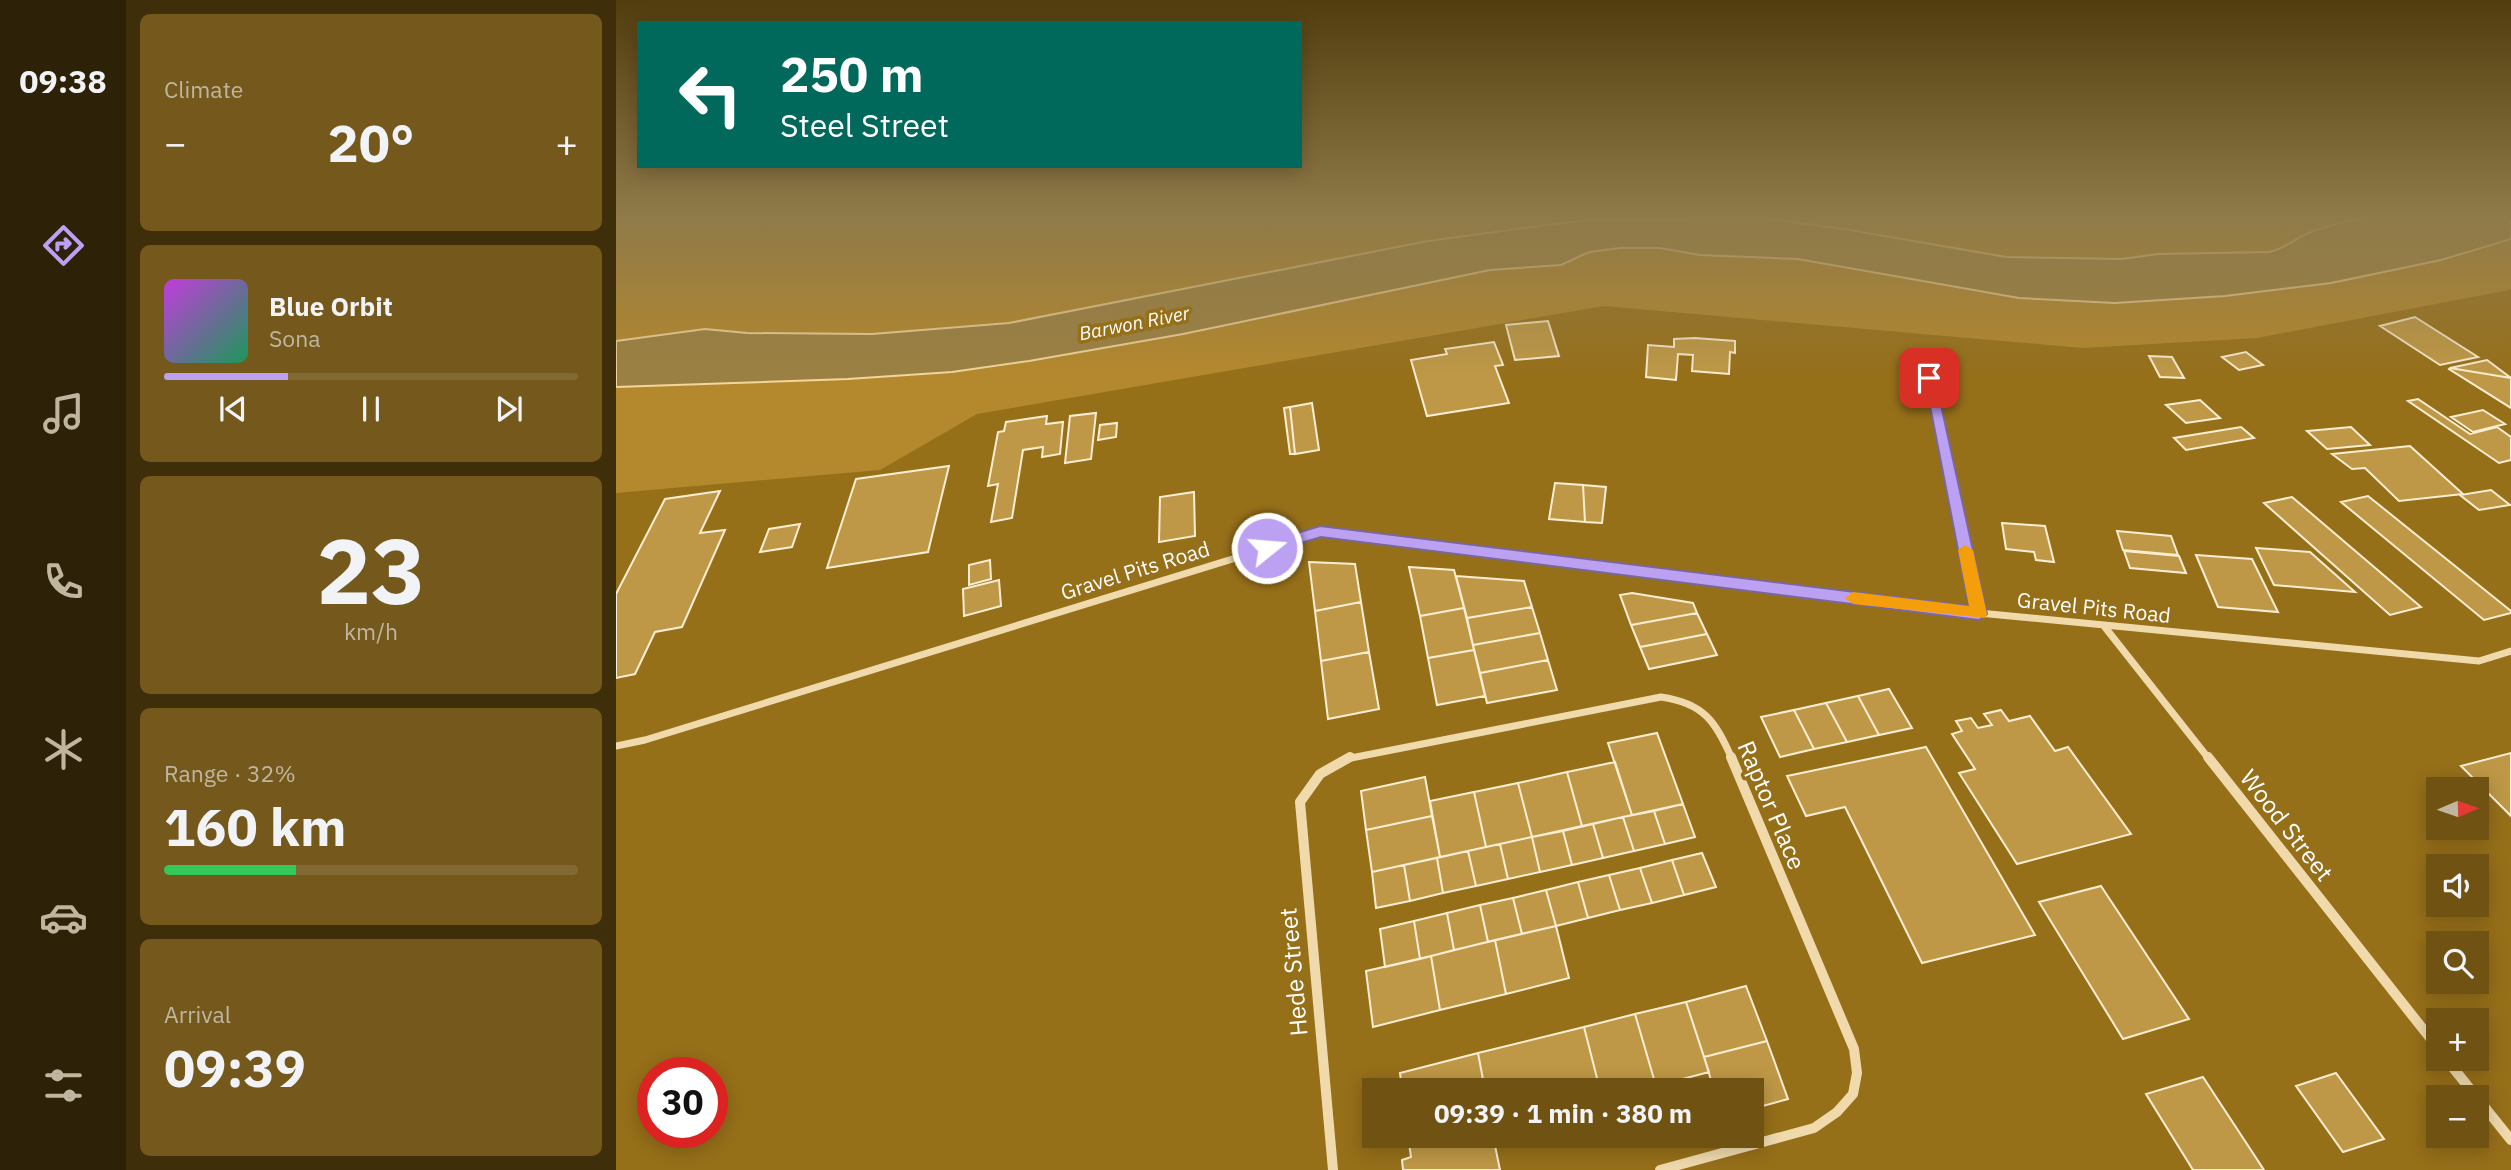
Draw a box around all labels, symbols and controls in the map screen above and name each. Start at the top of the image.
text: 250 m [780,42,924,105]
icon: left [665,49,756,140]
text: 09:38 [19,60,107,102]
text: Climate [164,74,243,104]
text: Steel Street [780,104,949,146]
text: 20° [328,109,414,176]
text: − [164,118,187,167]
text: + [555,118,578,167]
icon: directions [39,221,88,270]
text: Blue Orbit [269,289,393,323]
water label: Barwon River [1077,300,1192,345]
text: Sona [269,323,321,353]
pin [1899,348,1959,408]
icon: arrive [1910,359,1948,397]
icon: music [39,389,88,438]
icon: previous [214,390,252,428]
icon: pause [352,390,390,428]
icon: next [490,390,528,428]
text: 23 [316,511,426,629]
position arrow [1230,511,1304,585]
street label: Gravel Pits Road [1057,534,1213,606]
icon: phone [39,557,88,606]
street label: Gravel Pits Road [2016,585,2172,629]
text: km/h [344,616,398,646]
icon: climate [39,725,88,774]
street label: Raptor Place [1731,736,1813,874]
text: Range · 32% [164,758,296,788]
street label: Wood Street [2233,763,2341,887]
north arrow [2426,777,2488,840]
map controls [2426,777,2489,1148]
text: 160 km [164,793,346,860]
button: sound [2426,854,2489,917]
icon: car [39,893,88,942]
street label: Hede Street [1271,906,1315,1038]
button: search [2426,931,2489,994]
text: Arrival [164,999,231,1029]
button: + [2426,1008,2489,1071]
text: 09:39 [164,1034,306,1101]
speed limit sign: 30 [637,1057,728,1148]
icon: filters [39,1061,88,1110]
button: − [2426,1085,2489,1148]
text: 09:39 · 1 min · 380 m [1434,1096,1692,1130]

